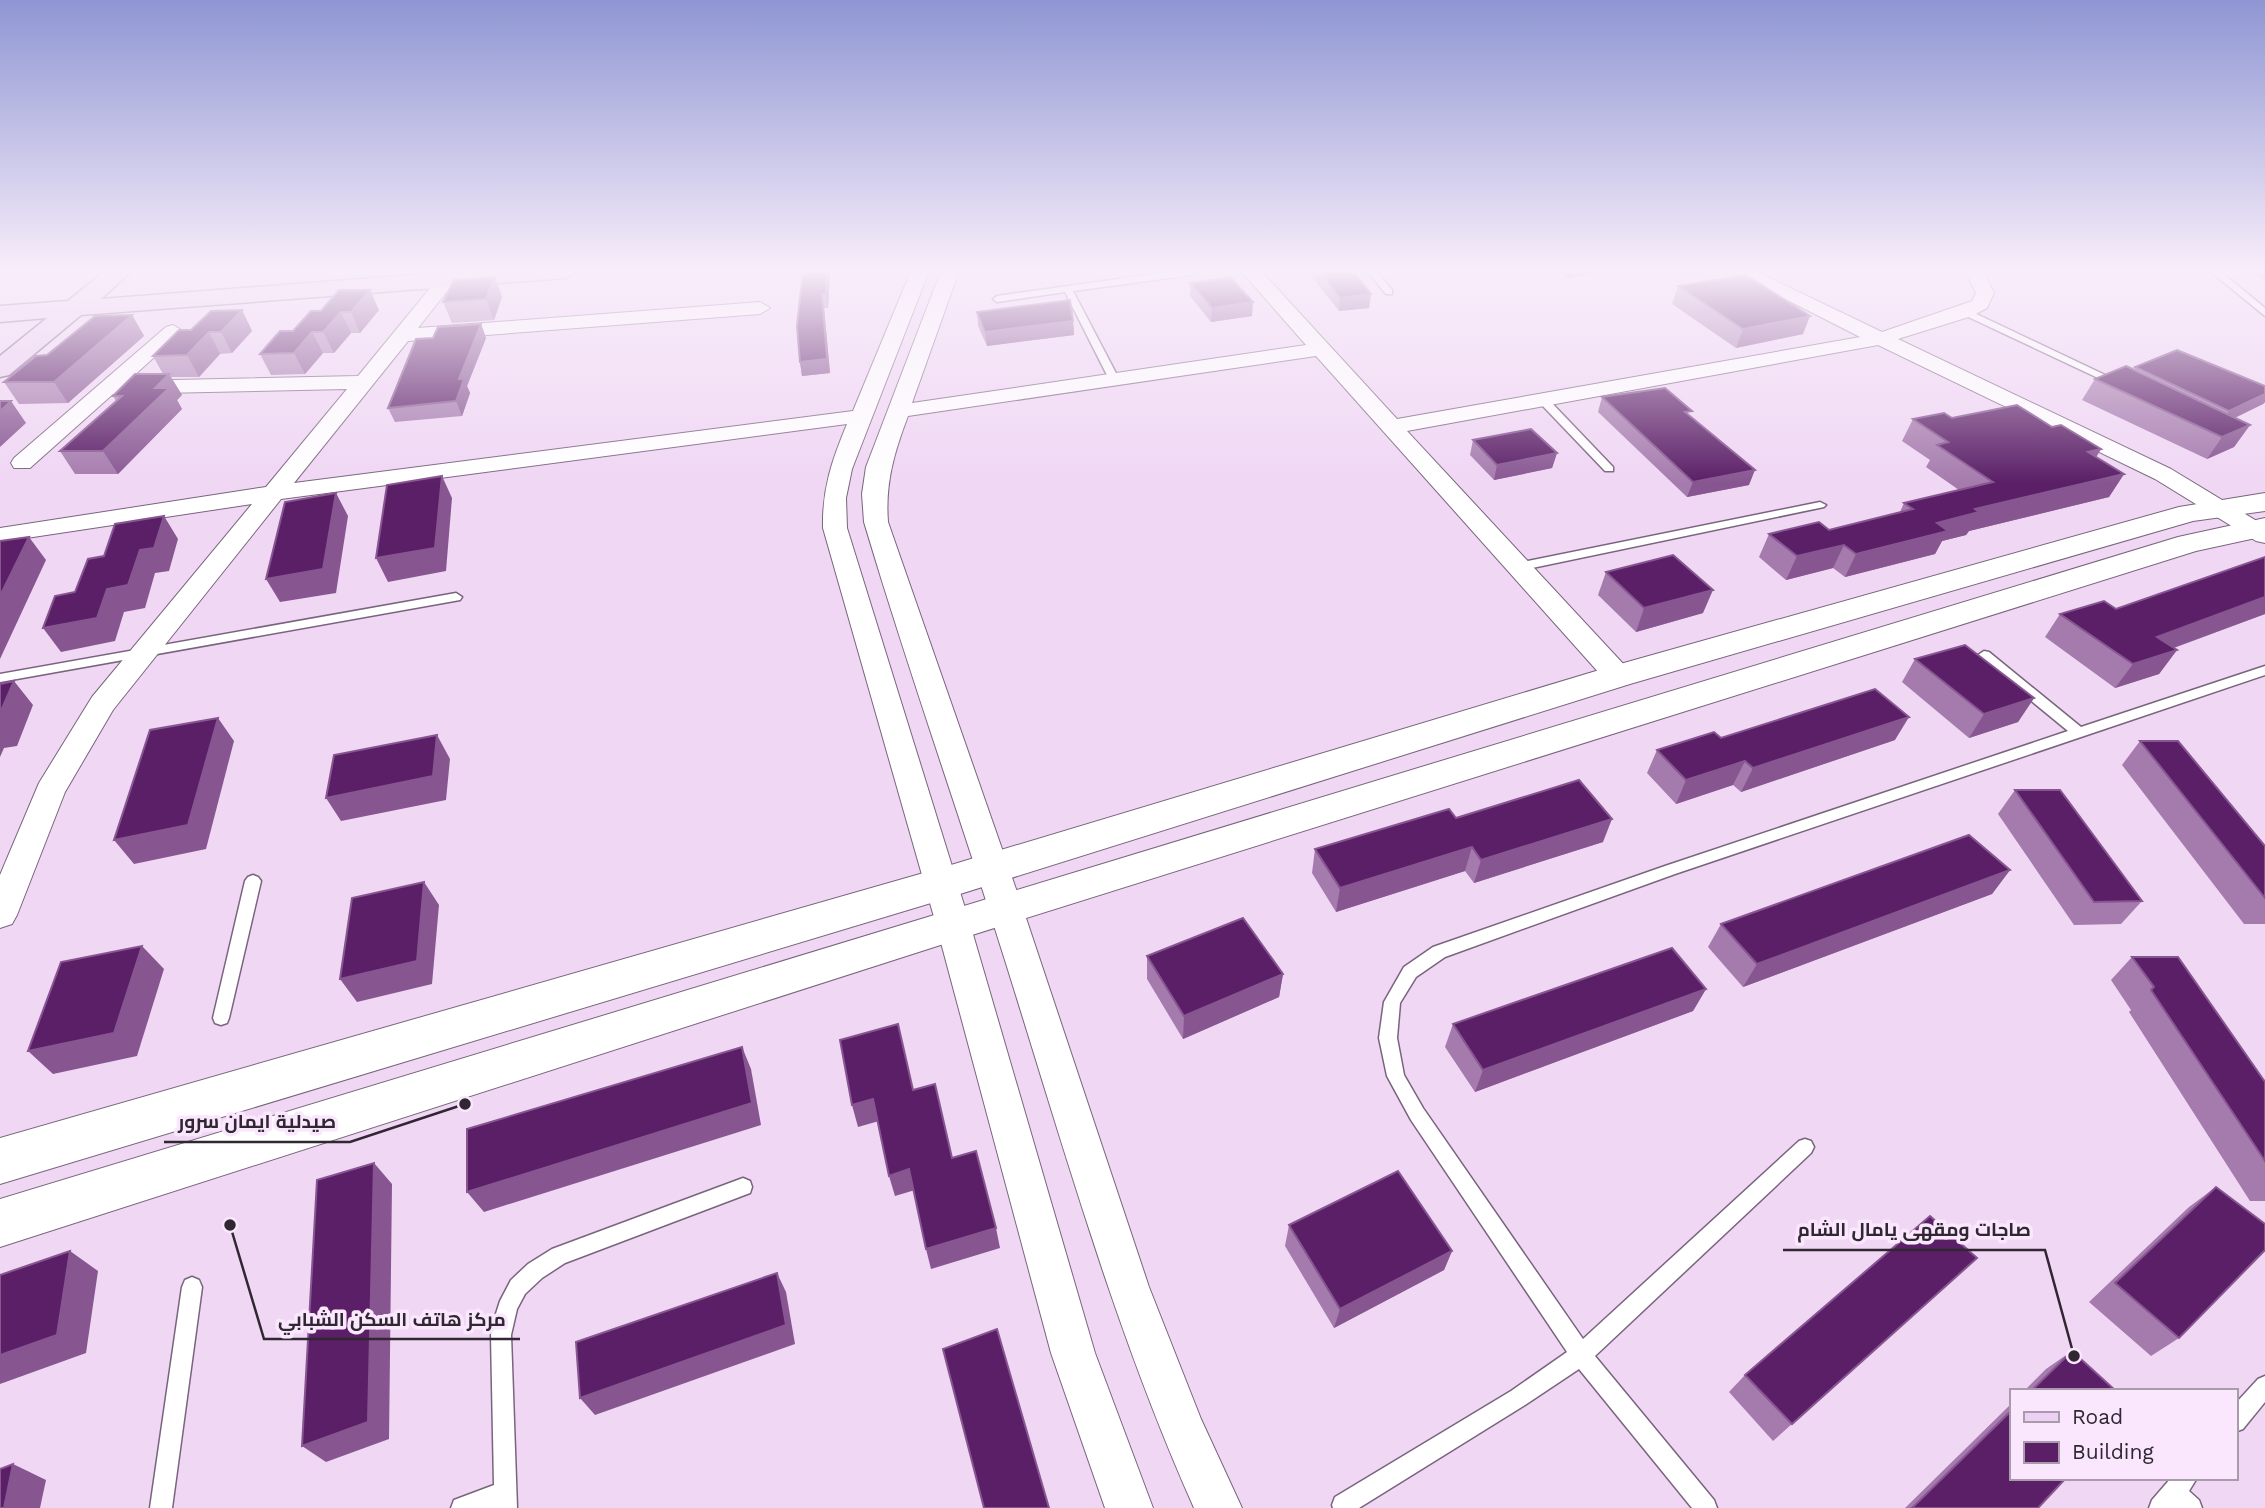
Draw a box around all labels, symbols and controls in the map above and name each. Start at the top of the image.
callout: صيدلية ايمان سرور [164,1102,350,1142]
text: صيدلية ايمان سرور [177,1110,336,1133]
callout: صاجات ومقهى يامال الشام [1783,1210,2045,1250]
text: صاجات ومقهى يامال الشام [1797,1218,2031,1243]
callout: مركز هاتف السكن الشبابي [264,1299,520,1339]
text: مركز هاتف السكن الشبابي [278,1308,506,1335]
legend [2010,1389,2237,1480]
text: Road [2072,1404,2123,1429]
text: Building [2072,1439,2154,1464]

